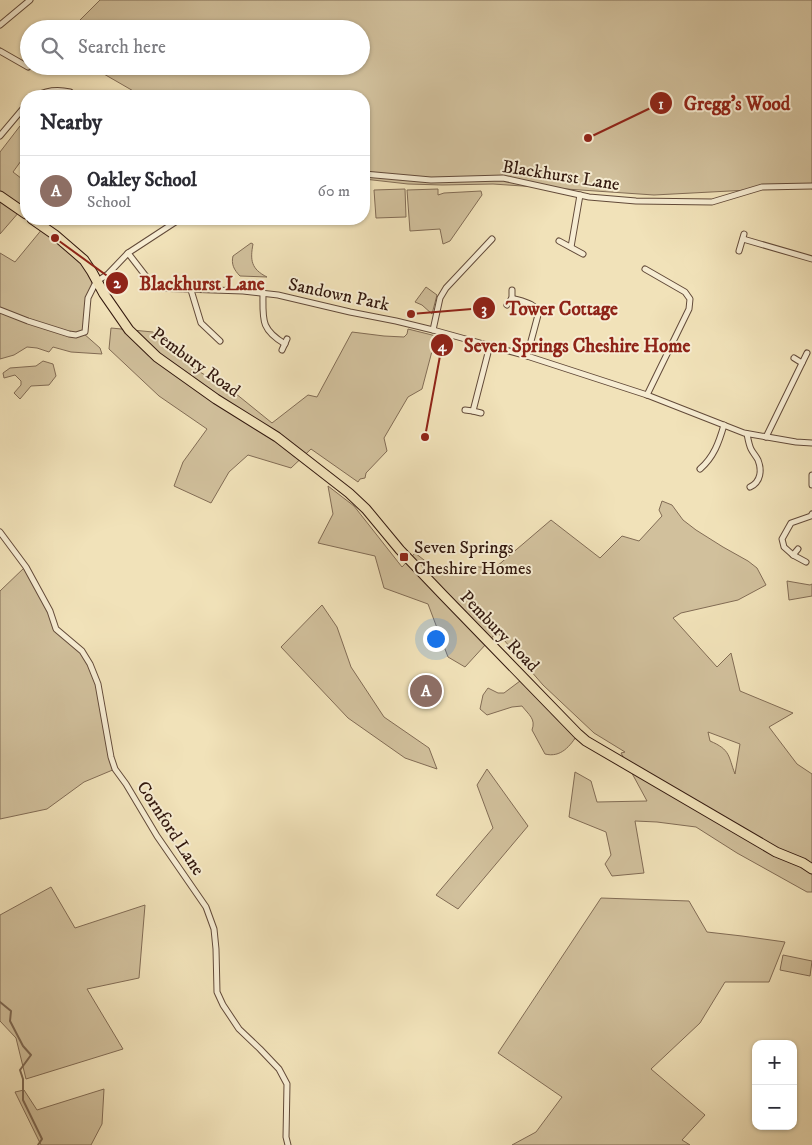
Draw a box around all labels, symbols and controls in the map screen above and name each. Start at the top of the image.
search box [20,20,370,75]
icon: search [38,34,66,62]
text: Search here [78,36,166,59]
callout: Gregg's Wood [649,86,800,120]
text: Gregg's Wood [684,93,791,116]
text: 1 [658,95,664,114]
text: Nearby [40,110,102,136]
street label: Blackhurst Lane [500,156,621,196]
text: Oakley School [87,169,197,192]
text: A [51,181,61,201]
text: 60 m [318,181,350,201]
text: School [87,192,131,212]
callout: Blackhurst Lane [104,266,275,300]
text: Blackhurst Lane [139,273,265,296]
text: 2 [113,274,121,293]
street label: Sandown Park [286,274,391,316]
callout: Tower Cottage [471,291,628,325]
text: Tower Cottage [505,298,618,321]
text: 3 [481,300,487,319]
street label: Pembury Road [147,323,244,402]
callout: Seven Springs Cheshire Home [429,328,701,362]
text: Seven Springs Cheshire Home [464,335,690,358]
text: 4 [437,337,448,356]
place label: Seven Springs Cheshire Homes [414,537,531,580]
marker: Seven Springs Cheshire Homes [398,551,410,563]
street label: Pembury Road [455,586,544,677]
your location [423,626,449,652]
pin: A [410,672,442,710]
street label: Cornford Lane [132,777,209,880]
map controls [752,1040,797,1130]
button: + [752,1040,797,1085]
button: − [752,1085,797,1130]

